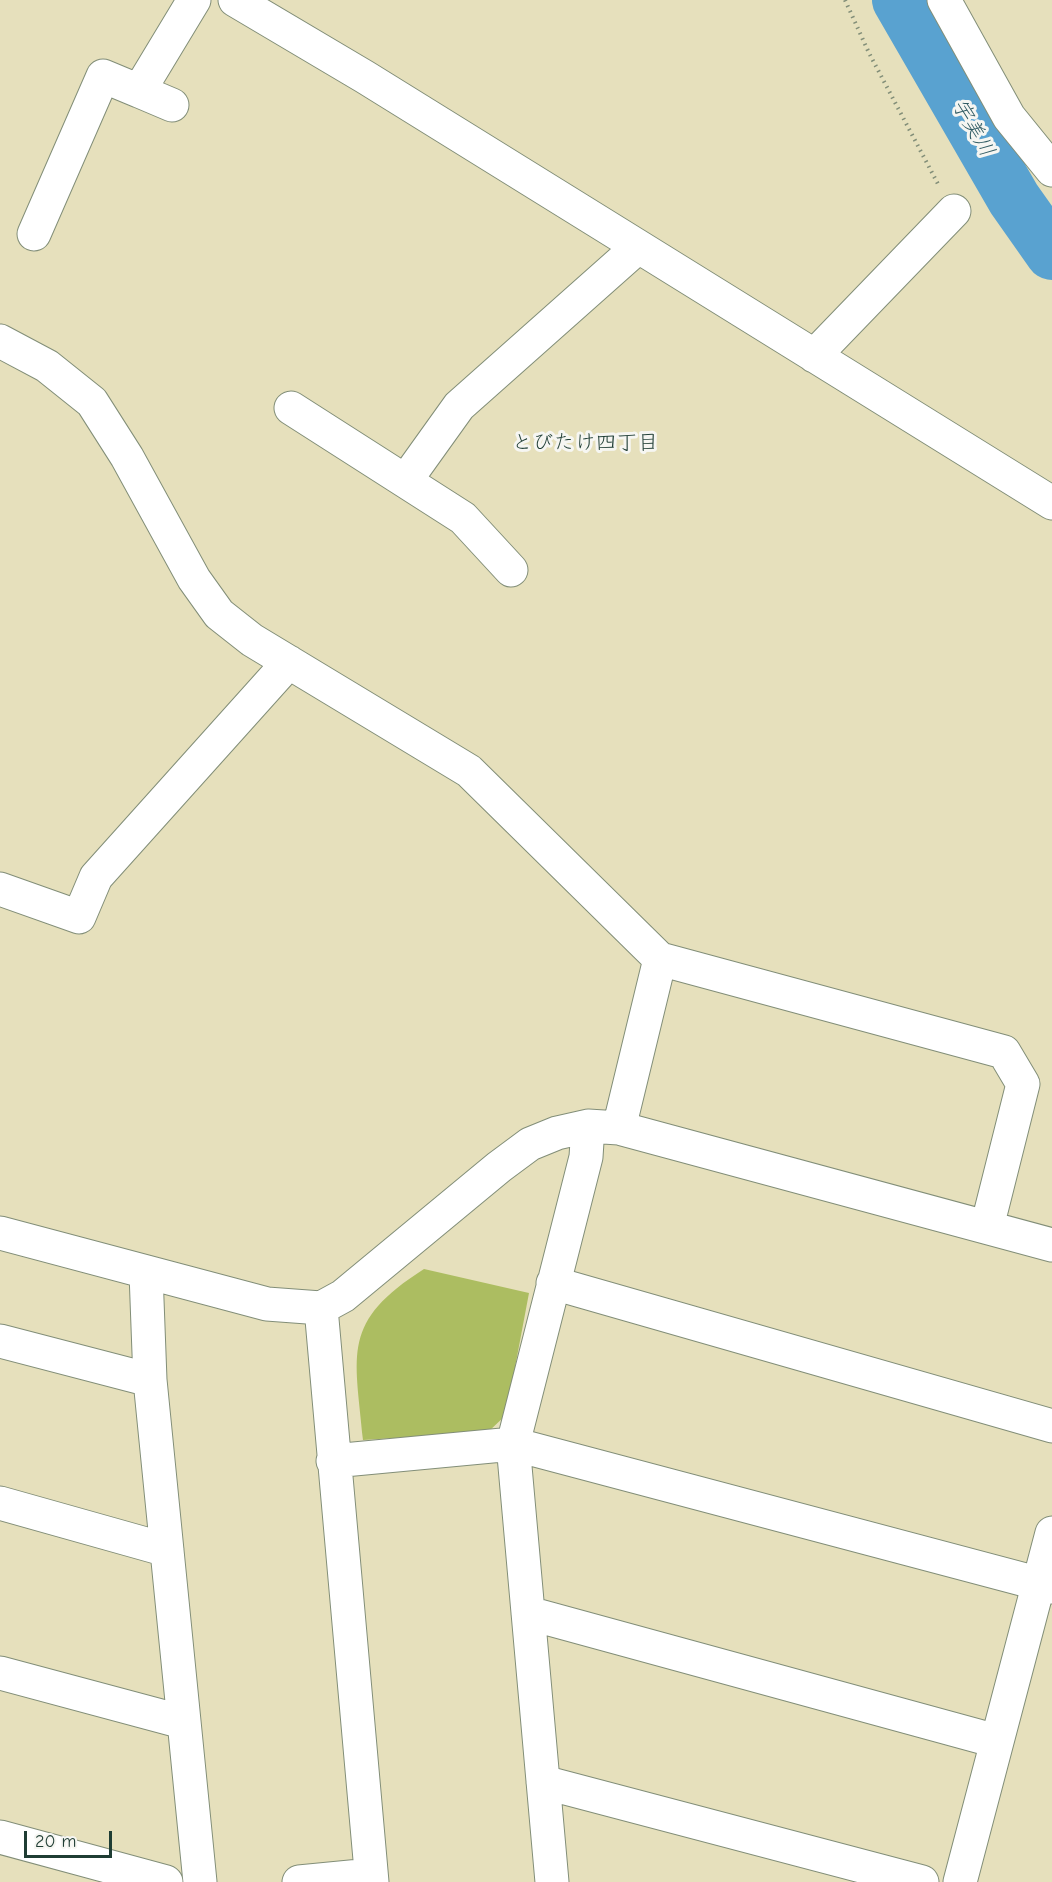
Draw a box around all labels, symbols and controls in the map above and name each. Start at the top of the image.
water label: 宇美川 [946,94,1000,162]
district label: とびたけ四丁目 [512,430,658,456]
scale bar [27,1819,116,1857]
text: 20 m [35,1831,76,1852]

